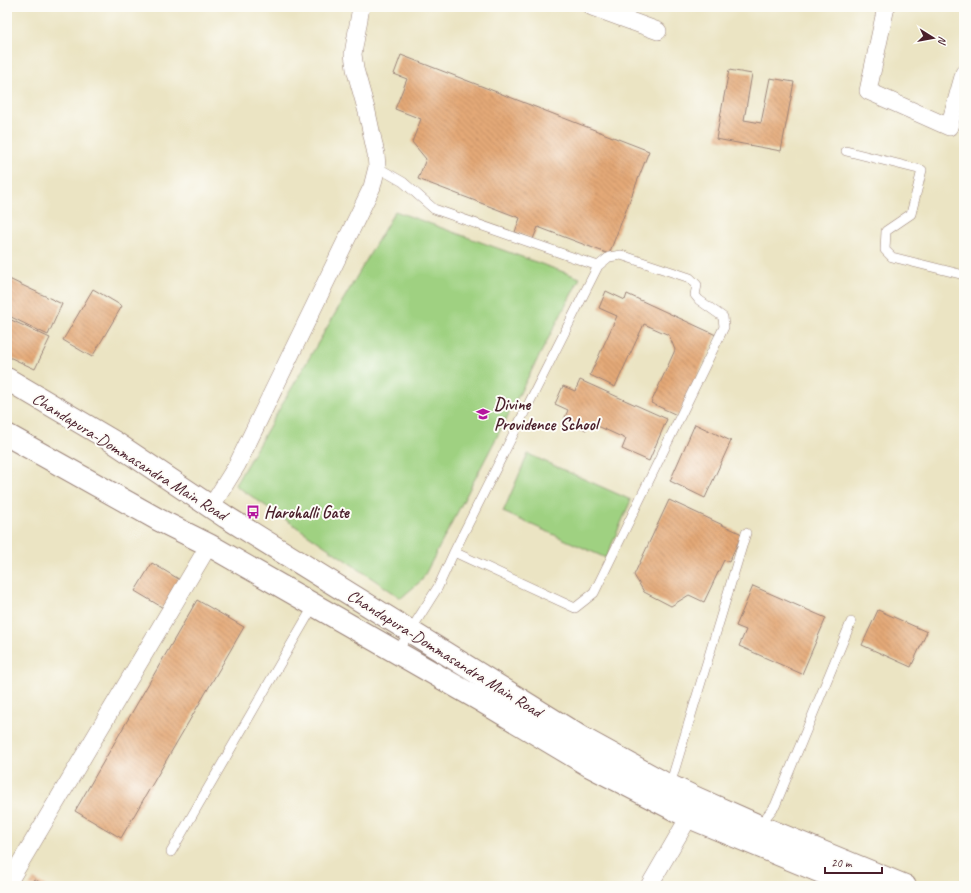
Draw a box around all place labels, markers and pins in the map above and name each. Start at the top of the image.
place label: Divine Providence School [494,394,601,435]
school or university icon: Divine Providence School [475,406,491,422]
place label: Harohalli Gate [264,502,350,523]
bus stop icon: Harohalli Gate [245,504,261,520]

